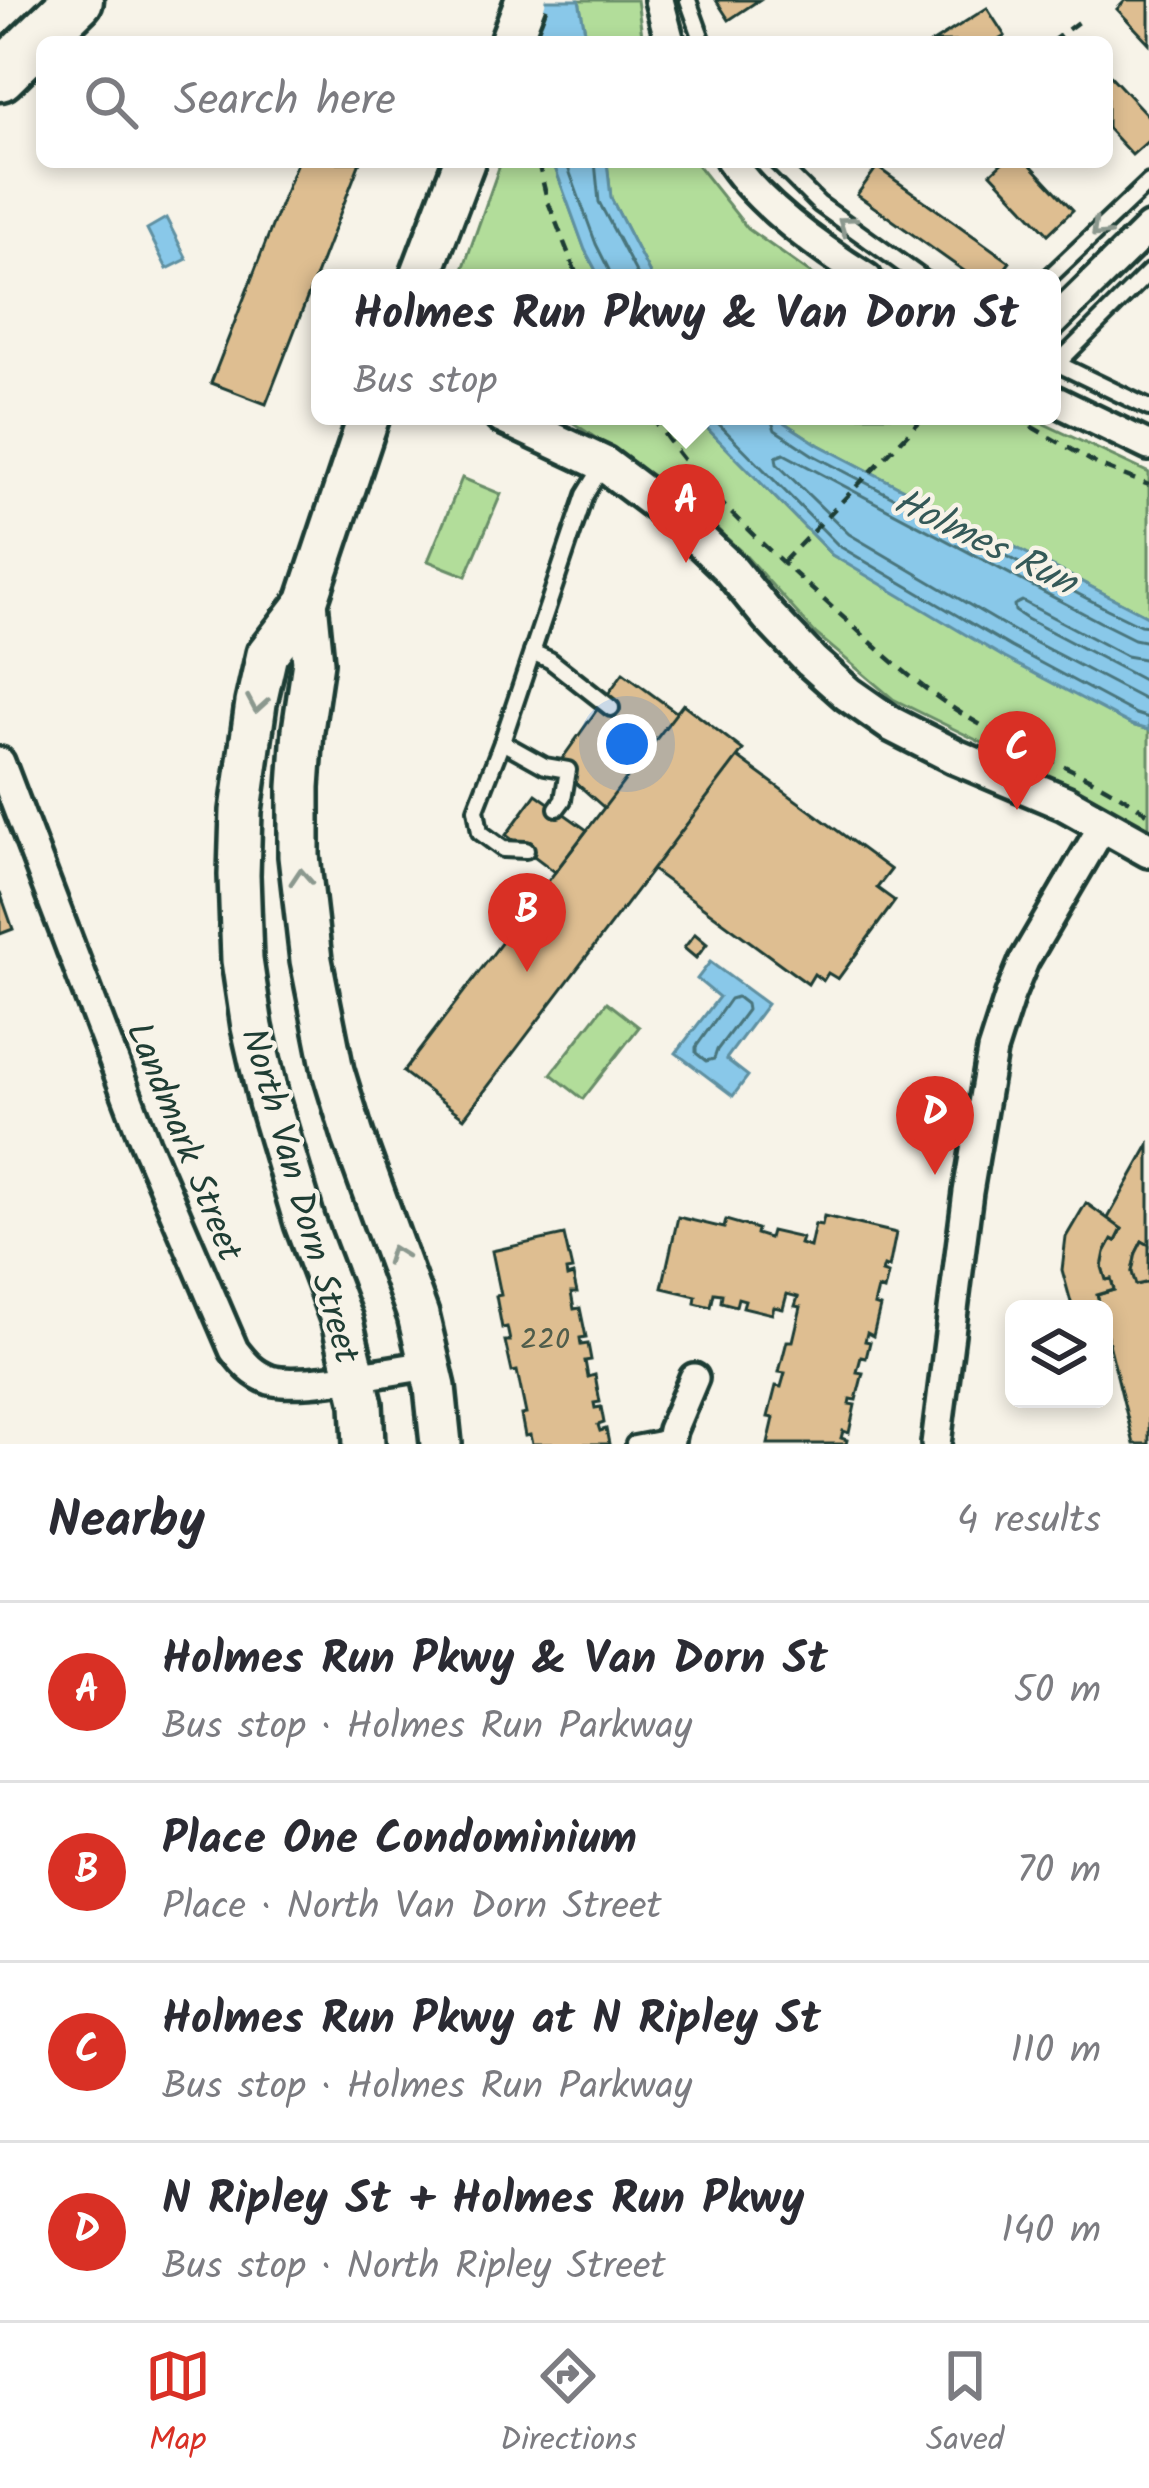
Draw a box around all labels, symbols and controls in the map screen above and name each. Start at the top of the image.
search box [36,36,1113,168]
text: Search here [174,66,396,138]
icon: search [78,69,144,135]
one-way arrow [837,216,859,238]
one-way arrow [1091,216,1112,238]
popup [311,269,1061,425]
text: Holmes Run Pkwy & Van Dorn St [353,280,1019,352]
text: Bus stop [353,352,497,414]
pin: A [647,464,725,563]
water label: Holmes Run [882,473,1089,616]
one-way arrow [245,694,270,714]
pin: C [978,711,1056,810]
your location [597,714,657,774]
one-way arrow [289,867,314,886]
pin: B [488,873,566,972]
street label: Landmark Street [109,1014,257,1272]
street label: North Van Dorn Street [224,1022,374,1371]
pin: D [896,1076,974,1175]
one-way arrow [385,1244,410,1265]
map controls [1005,1300,1113,1408]
button: layers [1005,1300,1113,1408]
house number: 220 [520,1317,570,1365]
text: Nearby [48,1482,205,1563]
text: 4 results [957,1491,1101,1553]
text: Holmes Run Pkwy & Van Dorn St [162,1625,828,1697]
text: A [75,1661,99,1723]
text: 50 m [1014,1661,1101,1723]
text: Bus stop · Holmes Run Parkway [162,1697,692,1759]
text: Place One Condominium [162,1805,637,1877]
text: B [75,1841,99,1903]
text: 70 m [1017,1841,1101,1903]
text: Place · North Van Dorn Street [162,1877,662,1939]
text: Holmes Run Pkwy at N Ripley St [162,1985,821,2057]
text: C [75,2021,99,2083]
text: 110 m [1010,2021,1101,2083]
text: Bus stop · Holmes Run Parkway [162,2057,692,2119]
text: N Ripley St + Holmes Run Pkwy [162,2165,804,2237]
text: D [74,2201,100,2263]
text: 140 m [1001,2201,1101,2263]
text: Bus stop · North Ripley Street [162,2237,666,2299]
tab: Map [145,2343,211,2468]
tab: Directions [500,2343,637,2468]
tab: Saved [926,2343,1004,2468]

